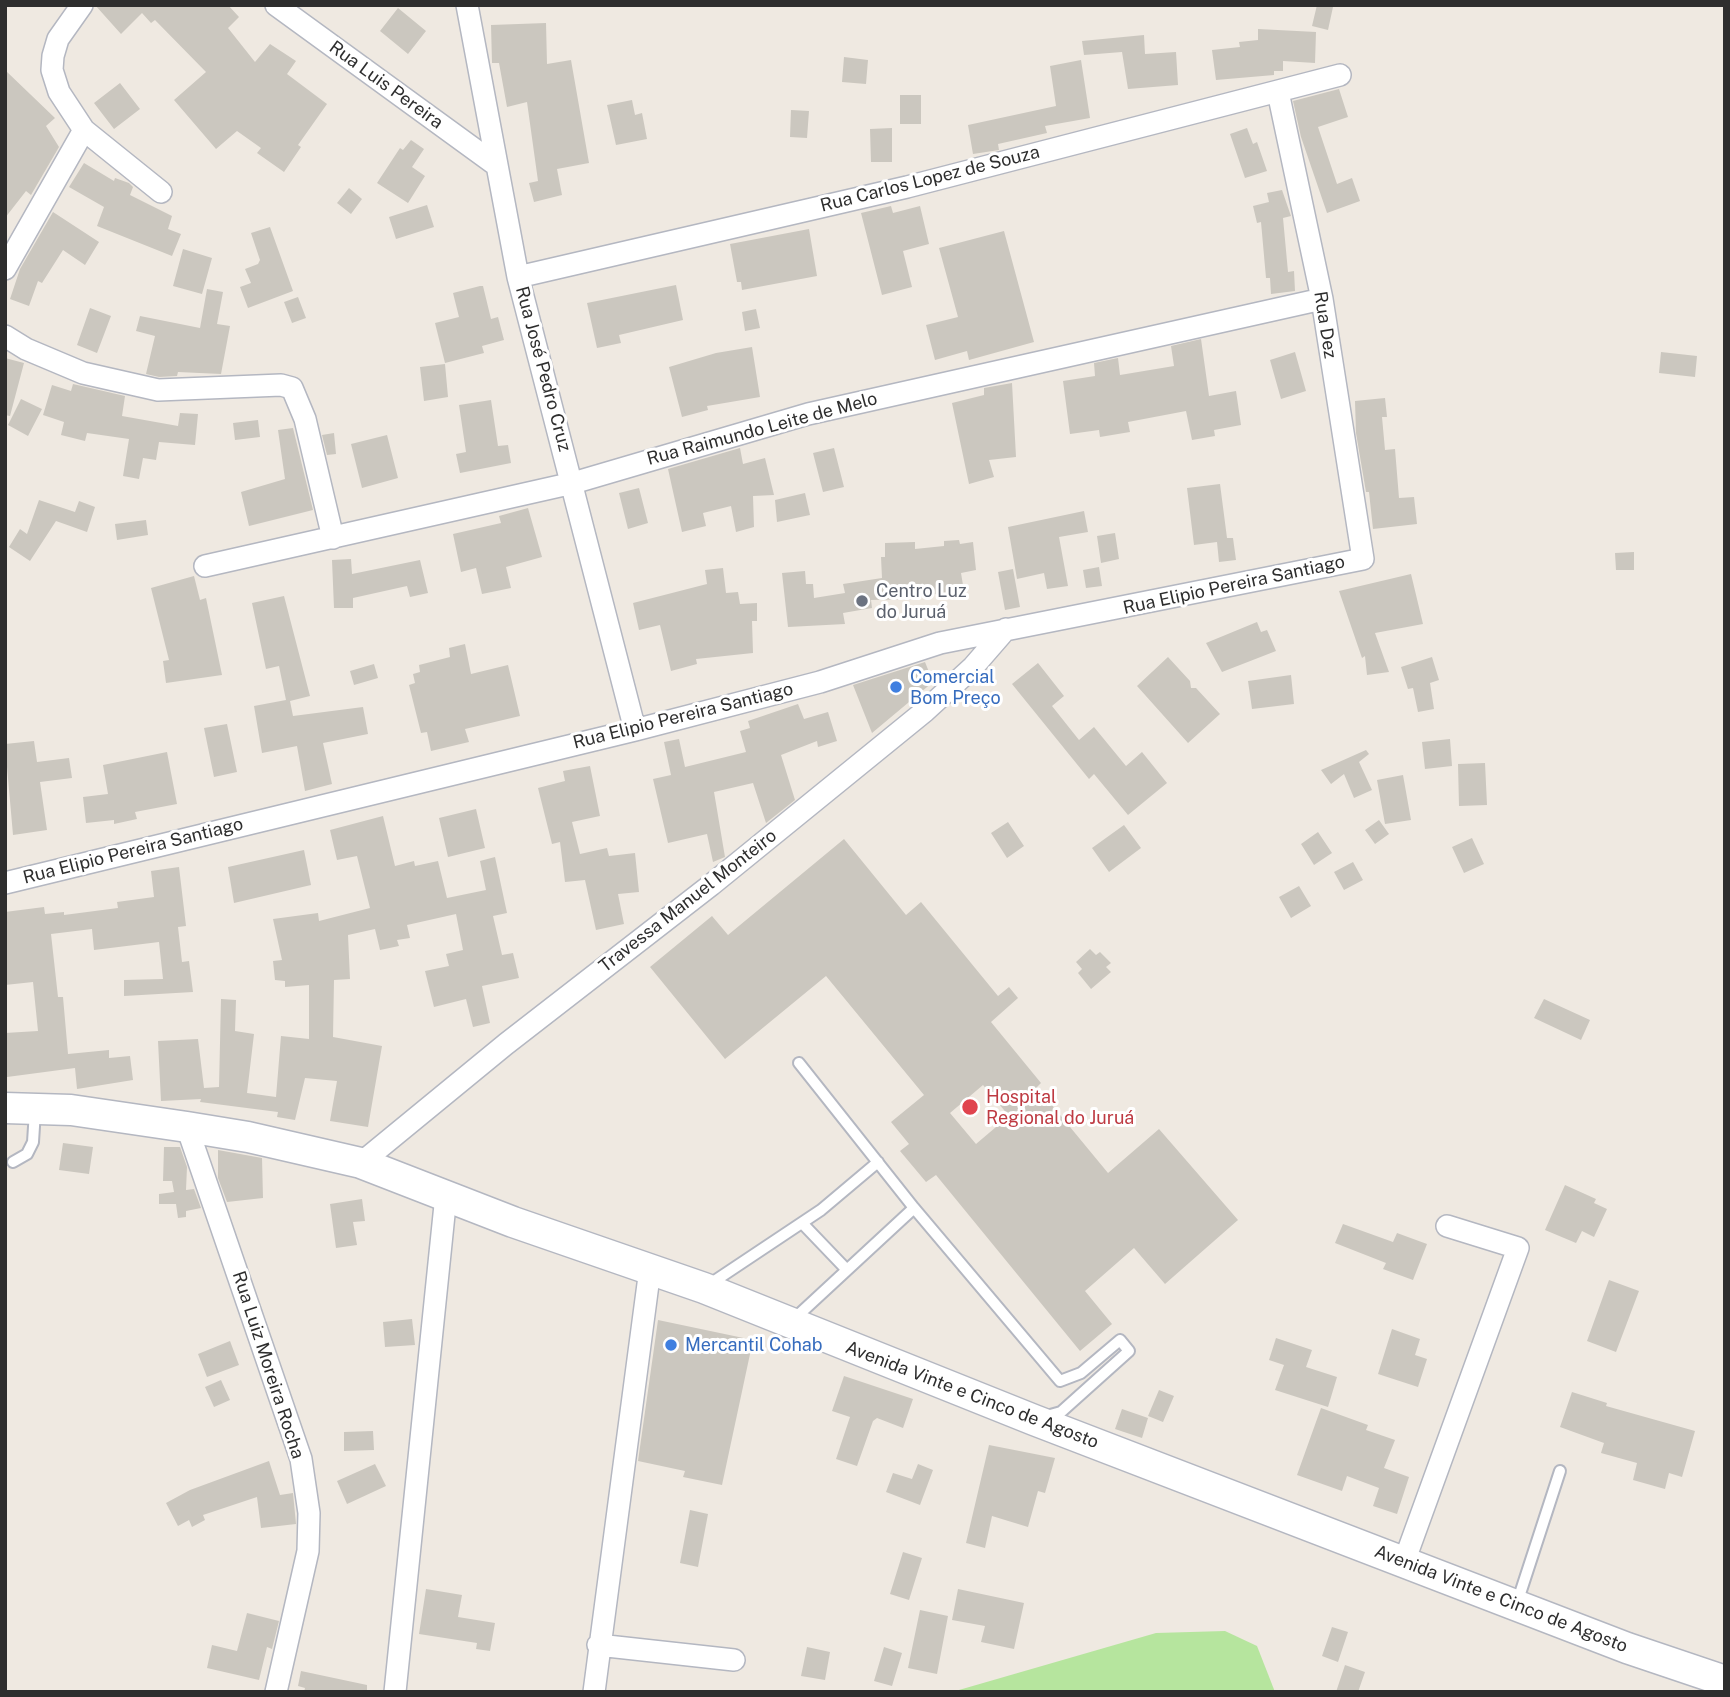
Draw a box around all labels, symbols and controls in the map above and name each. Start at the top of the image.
street label: Rua Luis Pereira [325,36,447,134]
street label: Rua Carlos Lopez de Souza [818,141,1042,217]
street label: Rua José Pedro Cruz [511,284,575,454]
street label: Rua Dez [1309,290,1341,360]
street label: Rua Raimundo Leite de Melo [644,388,880,470]
street label: Rua Elipio Pereira Santiago [1121,551,1347,619]
place label: Centro Luz do Juruá [876,580,967,622]
marker: Centro Luz do Juruá [854,593,870,609]
place label: Comercial Bom Preço [910,666,1001,708]
street label: Rua Elipio Pereira Santiago [571,678,795,754]
marker: Comercial Bom Preço [888,679,904,695]
street label: Rua Elipio Pereira Santiago [21,813,245,889]
street label: Travessa Manuel Monteiro [595,825,781,977]
place label: Hospital Regional do Juruá [986,1086,1134,1128]
marker: Hospital Regional do Juruá [960,1097,980,1117]
street label: Rua Luiz Moreira Rocha [227,1268,309,1462]
place label: Mercantil Cohab [685,1334,823,1356]
marker: Mercantil Cohab [663,1337,679,1353]
street label: Avenida Vinte e Cinco de Agosto [842,1337,1102,1453]
street label: Avenida Vinte e Cinco de Agosto [1371,1541,1631,1657]

